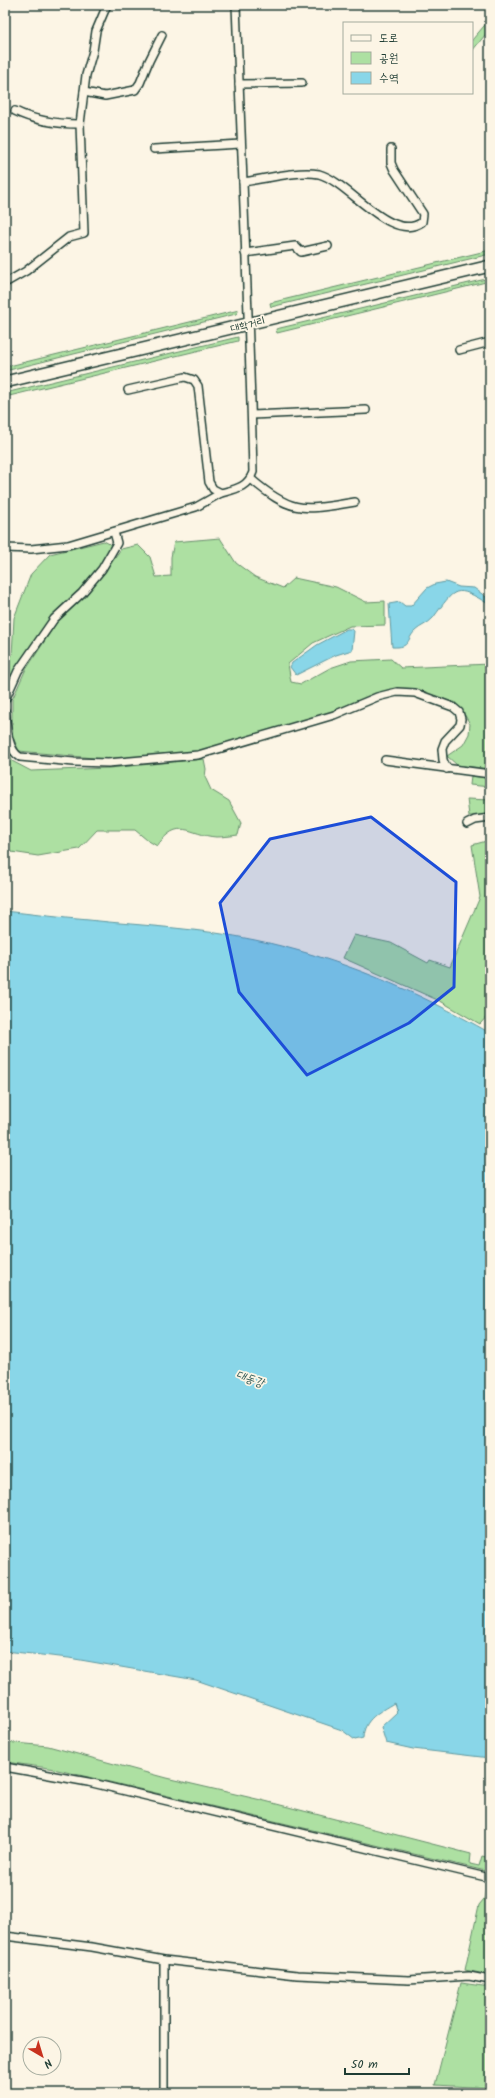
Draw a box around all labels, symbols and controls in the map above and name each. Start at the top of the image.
legend [343,22,473,94]
text: 도로 [379,29,398,48]
text: 공원 [379,49,398,68]
text: 수역 [379,69,399,88]
street label: 대학거리 [229,312,267,338]
water label: 대동강 [233,1365,268,1393]
north arrow [22,2036,62,2076]
scale bar [345,2050,409,2076]
text: N [39,2054,56,2072]
text: 50 m [351,2055,378,2074]

